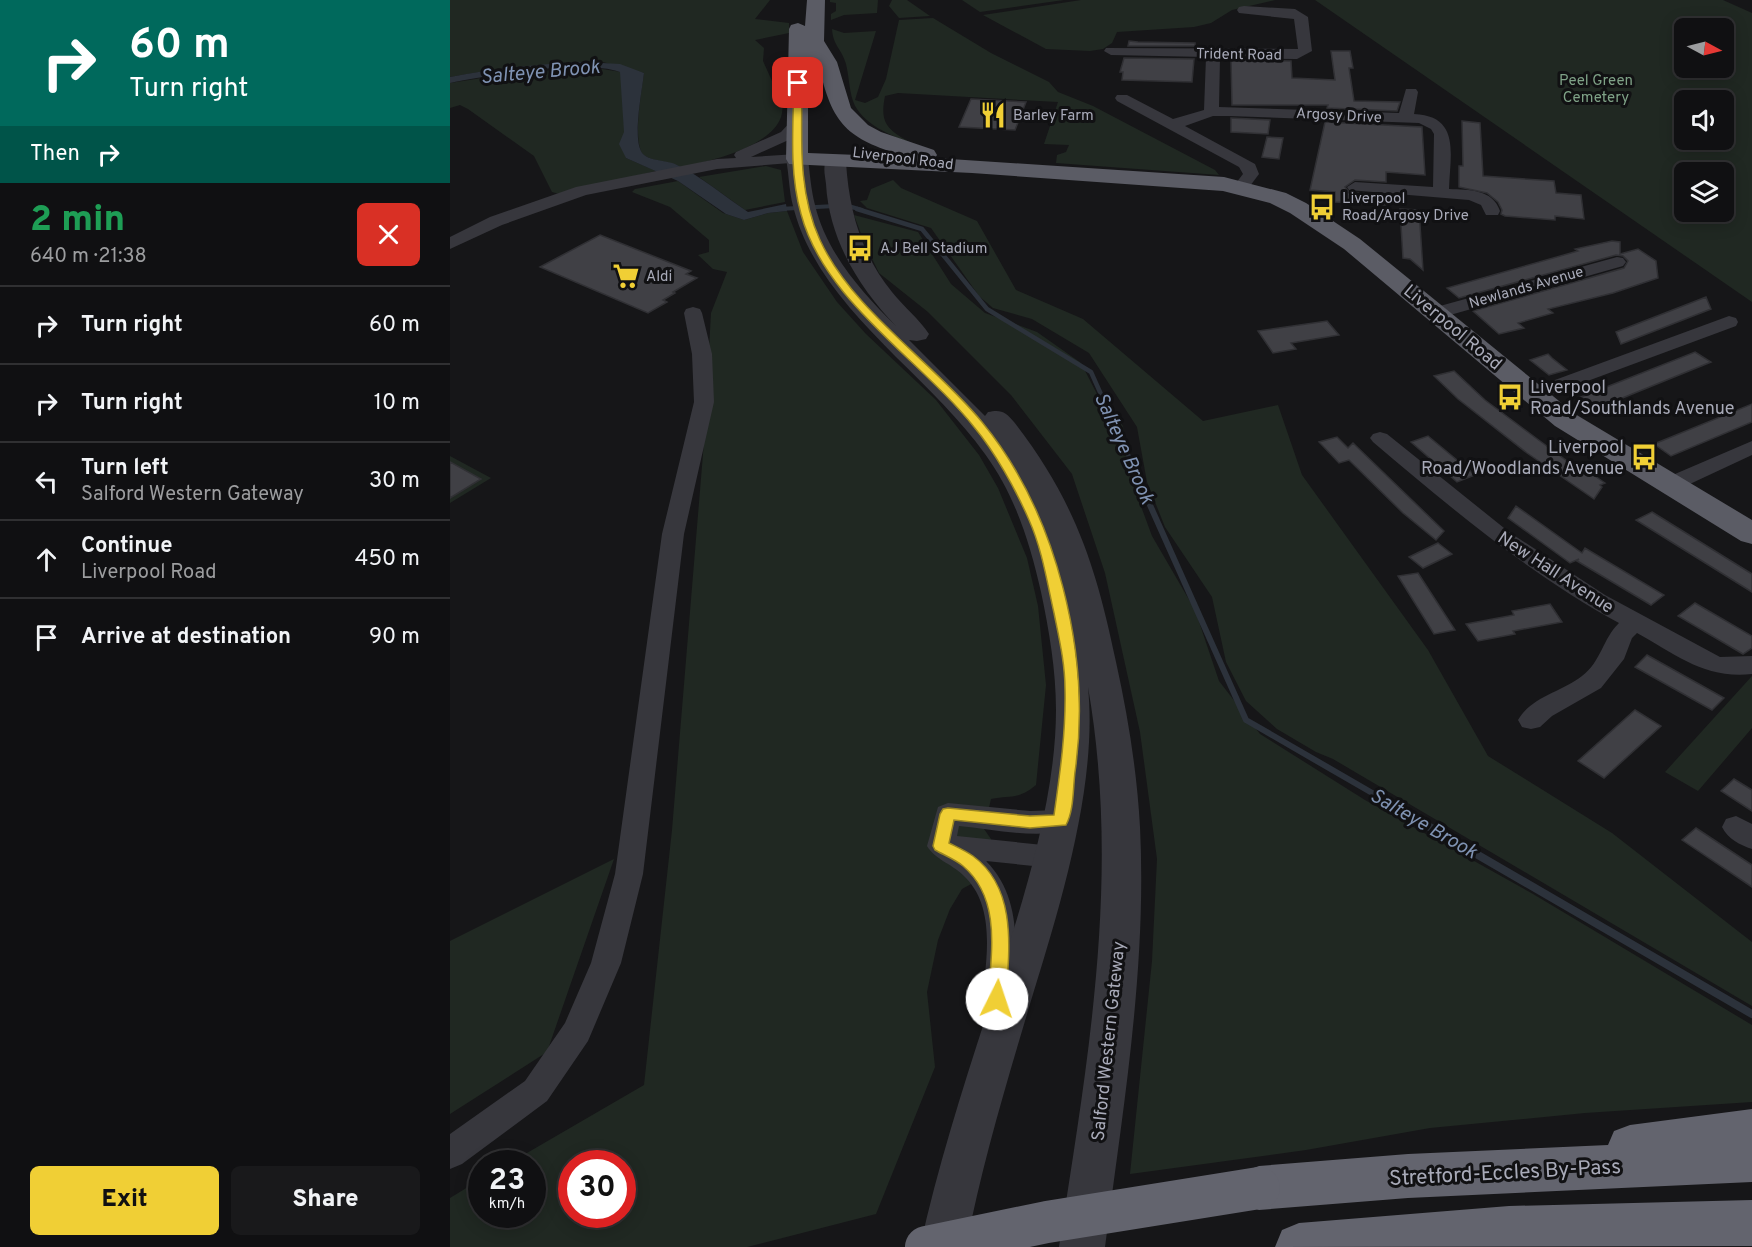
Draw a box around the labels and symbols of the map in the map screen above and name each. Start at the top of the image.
north arrow [1674,18,1734,78]
street label: Trident Road [1196,45,1282,66]
water label: Salteye Brook [479,55,602,91]
pin [772,57,823,108]
park label: Peel Green Cemetery [1559,72,1633,108]
restaurant icon: Barley Farm [978,100,1008,130]
street label: Argosy Drive [1295,105,1382,128]
place label: Barley Farm [1013,107,1094,126]
street label: Liverpool Road [851,144,954,175]
place label: Liverpool Road/Argosy Drive [1342,190,1469,226]
bus stop icon: Liverpool Road/Argosy Drive [1307,192,1337,222]
bus stop icon: AJ Bell Stadium [845,233,875,263]
place label: AJ Bell Stadium [880,240,987,259]
supermarket icon: Aldi [611,261,641,291]
street label: Newlands Avenue [1467,263,1586,314]
place label: Aldi [646,268,672,287]
street label: Liverpool Road [1398,280,1506,376]
place label: Liverpool Road/Southlands Avenue [1530,377,1735,421]
bus stop icon: Liverpool Road/Southlands Avenue [1495,382,1525,412]
water label: Salteye Brook [1087,389,1160,510]
place label: Liverpool Road/Woodlands Avenue [1421,437,1624,481]
bus stop icon: Liverpool Road/Woodlands Avenue [1629,442,1659,472]
street label: New Hall Avenue [1493,527,1618,619]
water label: Salteye Brook [1365,784,1482,866]
street label: Salford Western Gateway [1088,940,1131,1142]
position arrow [965,967,1029,1031]
speed limit sign: 30 [558,1150,636,1228]
street label: Stretford-Eccles By-Pass [1389,1154,1622,1193]

